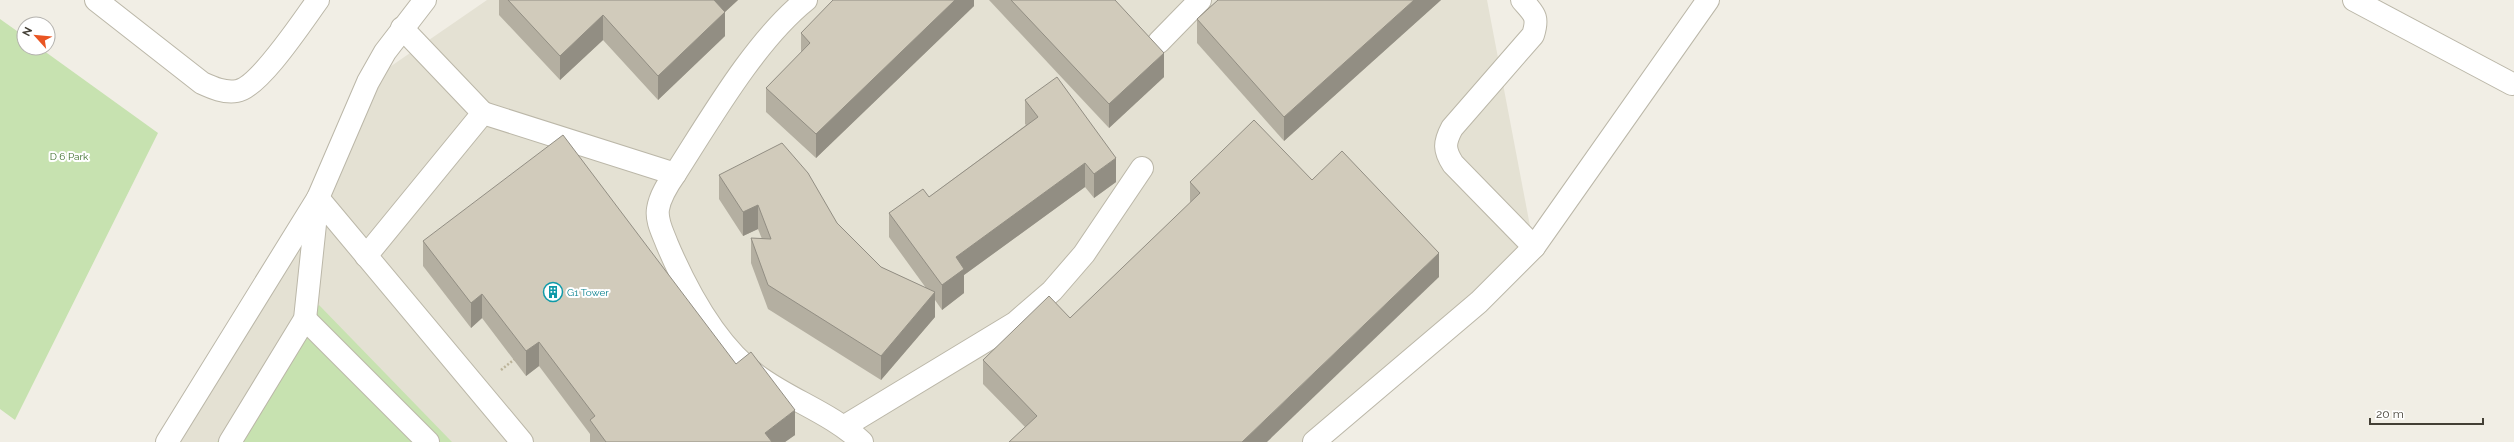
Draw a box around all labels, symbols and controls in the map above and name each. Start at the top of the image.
north arrow [16,16,56,56]
text: N [20,25,35,38]
park label: D 6 Park [50,151,89,162]
building icon: G1 Tower [542,281,564,303]
place label: G1 Tower [567,287,609,298]
scale bar [2370,400,2483,426]
text: 20 m [2376,407,2404,421]

